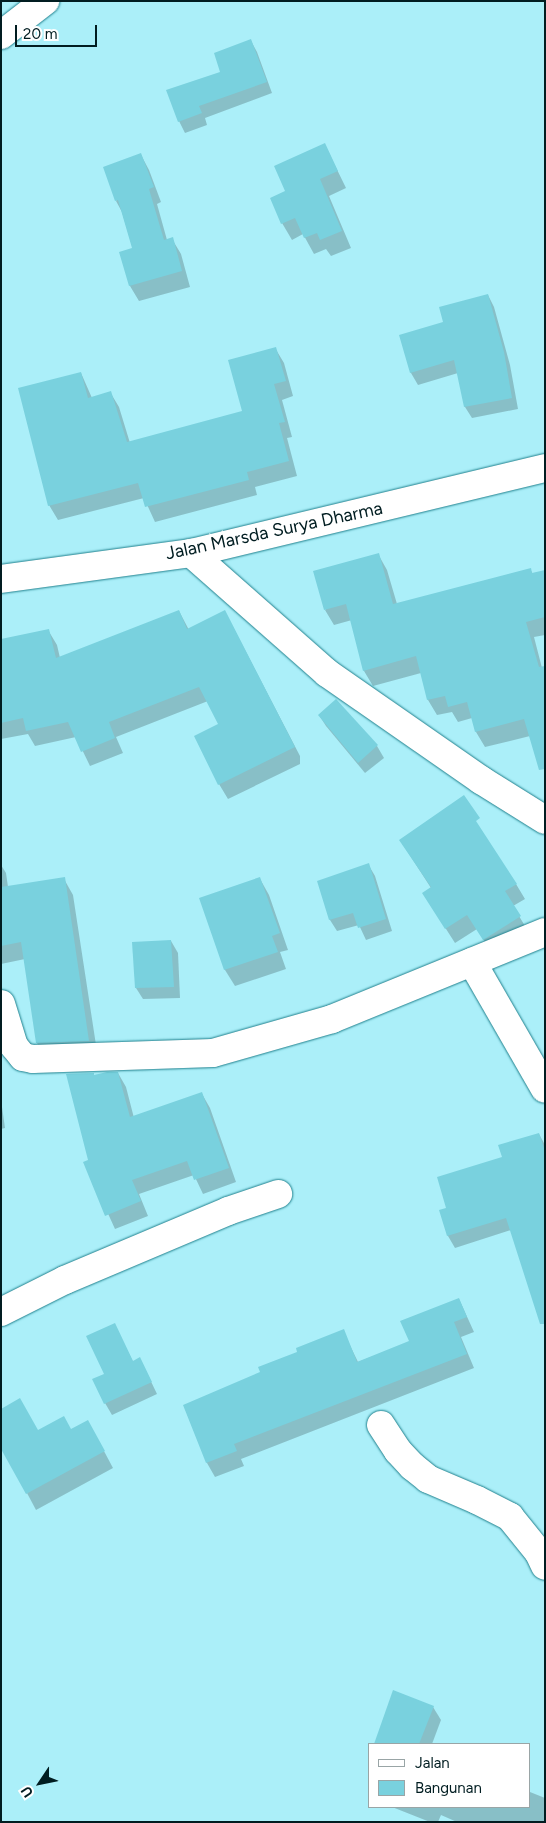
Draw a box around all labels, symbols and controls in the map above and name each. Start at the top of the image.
scale bar [18,15,100,47]
text: 20 m [23,25,57,43]
street label: Jalan Marsda Surya Dharma [163,497,385,565]
legend [368,1743,531,1808]
text: Jalan [415,1754,450,1772]
north arrow [15,1758,65,1808]
text: Bangunan [415,1779,482,1797]
text: U [17,1783,37,1801]

